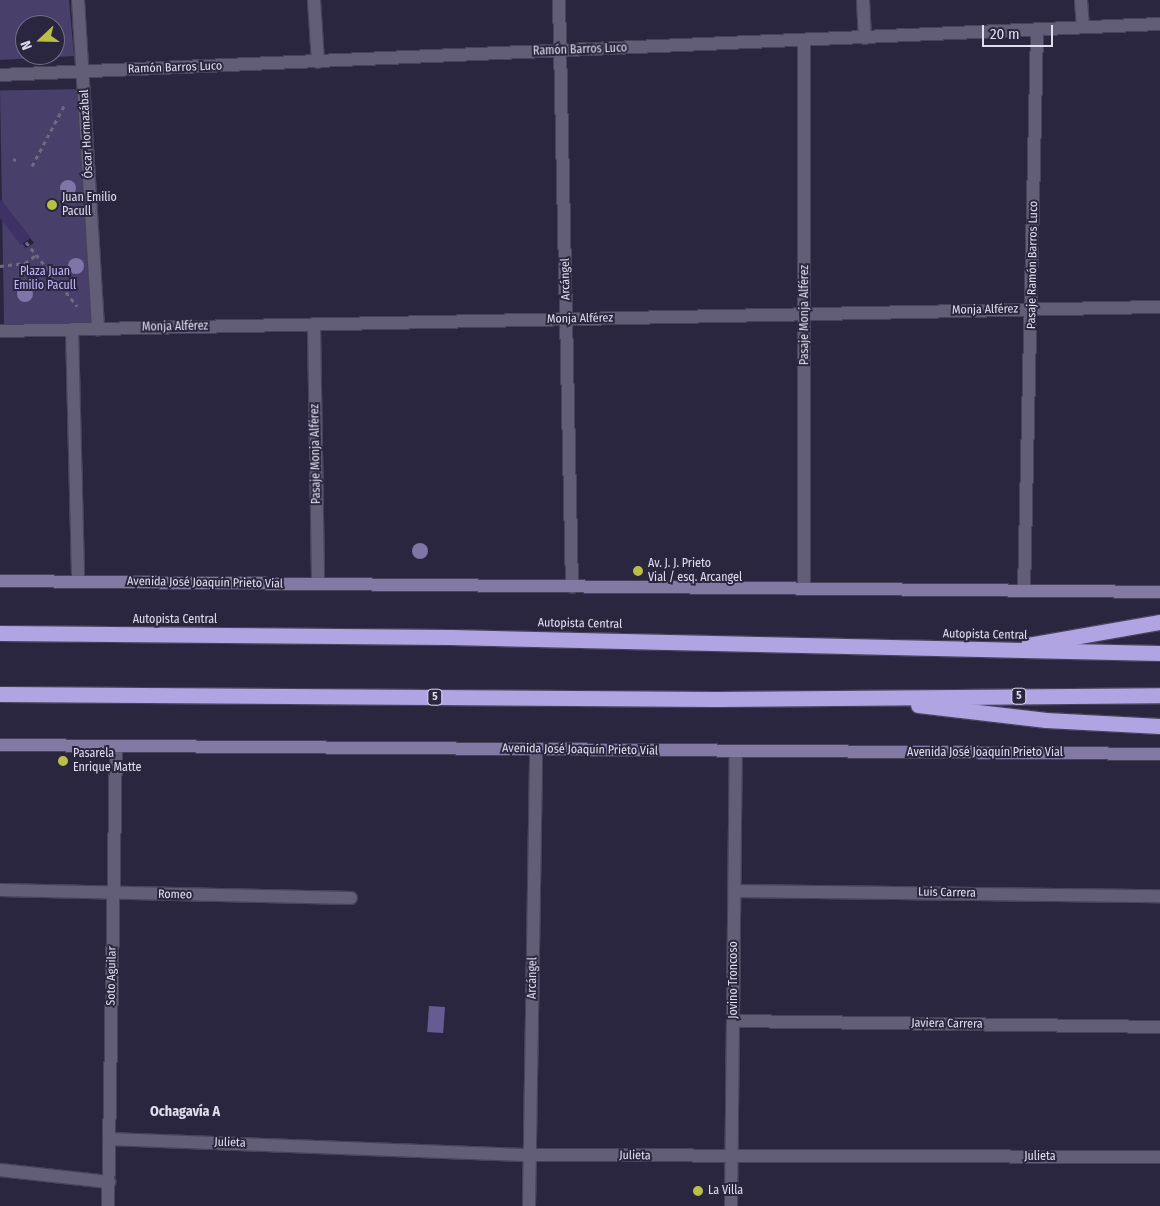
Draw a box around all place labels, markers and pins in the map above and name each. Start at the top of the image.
place label: Juan Emilio Pacull [62,191,117,219]
marker: Juan Emilio Pacull [46,199,58,211]
place label: Av. J. J. Prieto Vial / esq. Arcangel [648,557,742,585]
marker: Av. J. J. Prieto Vial / esq. Arcangel [632,565,644,577]
place label: Pasarela Enrique Matte [73,747,142,775]
marker: Pasarela Enrique Matte [57,755,69,767]
place label: La Villa [708,1184,743,1198]
marker: La Villa [692,1185,704,1197]

